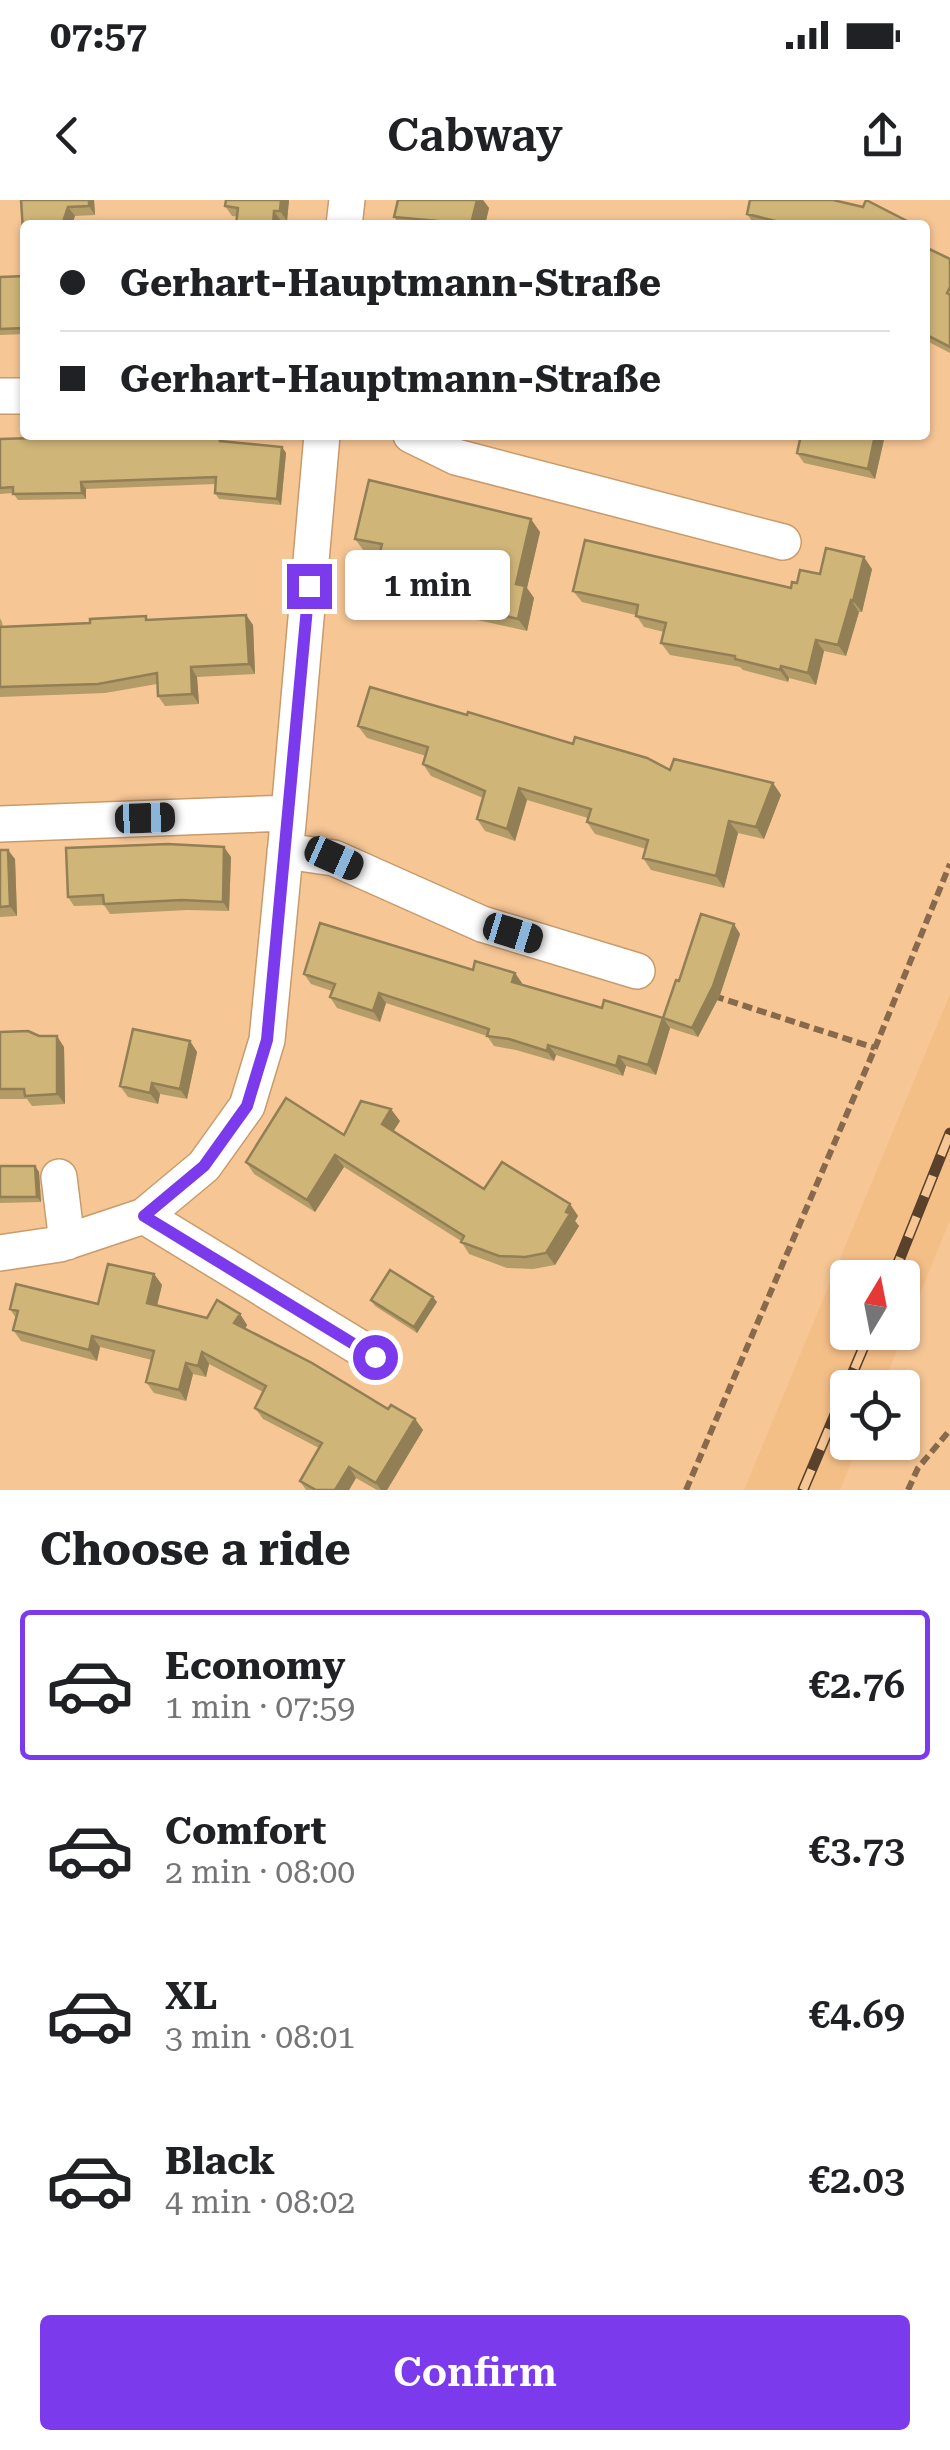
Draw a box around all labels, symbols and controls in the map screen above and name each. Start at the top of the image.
text: 07:57 [50,13,147,57]
icon: back [40,108,95,163]
icon: share [855,108,910,163]
text: Cabway [387,109,563,162]
text: Gerhart-Hauptmann-Straße [120,261,661,305]
text: Gerhart-Hauptmann-Straße [120,357,661,401]
callout: 1 min [344,551,509,621]
route end [287,564,332,609]
text: 1 min [383,566,472,604]
car [114,802,176,834]
car [300,832,368,884]
car [480,910,546,956]
north arrow [830,1260,920,1350]
map controls [830,1260,920,1460]
route start [353,1335,398,1380]
button: locate [830,1370,920,1460]
text: Choose a ride [40,1523,351,1576]
icon: car [45,1640,135,1730]
text: Economy [165,1644,345,1688]
text: €2.76 [809,1663,905,1707]
text: 1 min · 07:59 [165,1688,355,1726]
icon: car [45,1805,135,1895]
text: Comfort [165,1809,326,1853]
text: €3.73 [809,1828,905,1872]
text: 2 min · 08:00 [165,1853,355,1891]
icon: car [45,1970,135,2060]
text: XL [165,1974,217,2018]
text: €4.69 [809,1993,905,2037]
text: 3 min · 08:01 [165,2018,355,2056]
icon: car [45,2135,135,2225]
text: Black [165,2139,275,2183]
text: €2.03 [809,2158,905,2202]
text: 4 min · 08:02 [165,2183,355,2221]
button: Confirm [40,2315,910,2430]

